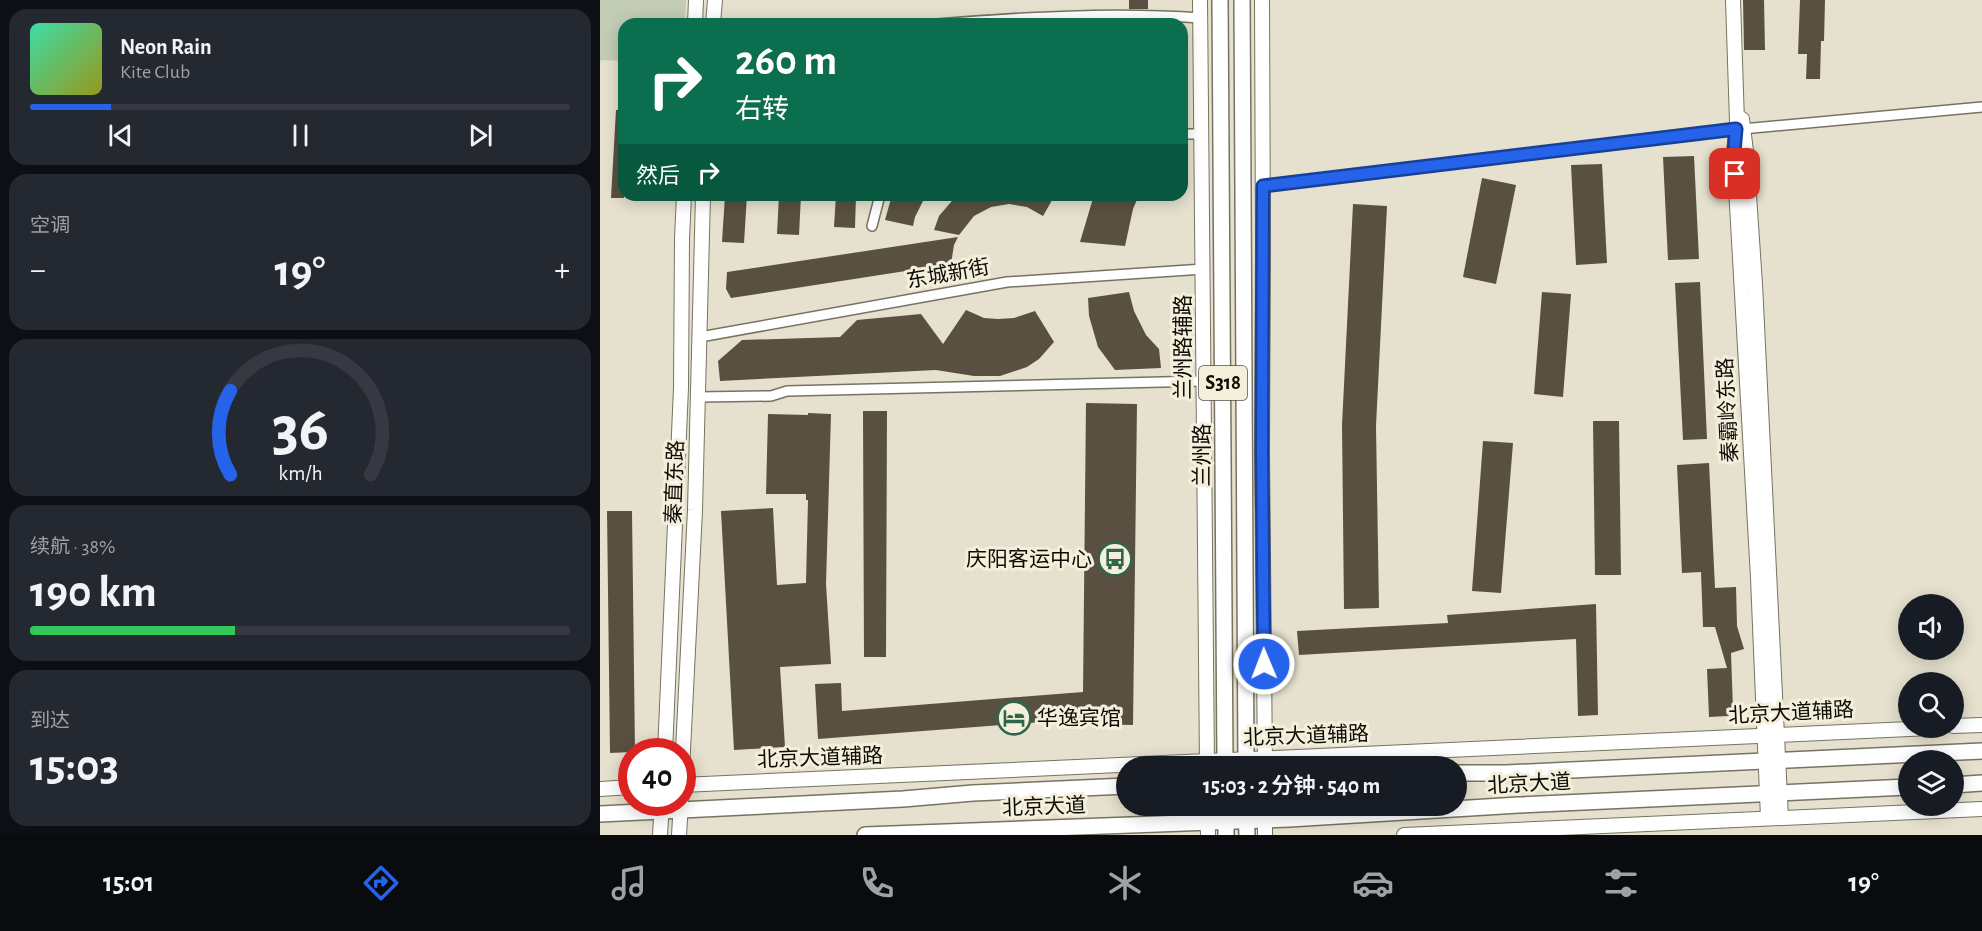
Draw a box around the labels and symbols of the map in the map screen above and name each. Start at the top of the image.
pin [1709,148,1760,199]
street label: 东城新街 [905,255,991,292]
street label: 兰州路辅路 [1172,295,1194,400]
street label: 秦霸岭东路 [1714,357,1741,463]
road number: S318 [1199,366,1247,400]
street label: 兰州路 [1191,424,1213,487]
street label: 秦直东路 [662,440,687,524]
bus stop icon: 庆阳客运中心 [1097,541,1133,577]
place label: 庆阳客运中心 [966,547,1092,570]
position arrow [1232,632,1296,696]
street label: 北京大道辅路 [1727,698,1854,727]
hotel icon: 华逸宾馆 [996,700,1032,736]
place label: 华逸宾馆 [1037,707,1121,729]
street label: 北京大道辅路 [1243,722,1369,749]
speed limit sign: 40 [618,738,696,816]
street label: 北京大道辅路 [757,744,883,771]
street label: 北京大道 [1486,770,1571,797]
street label: 北京大道 [1002,794,1086,819]

